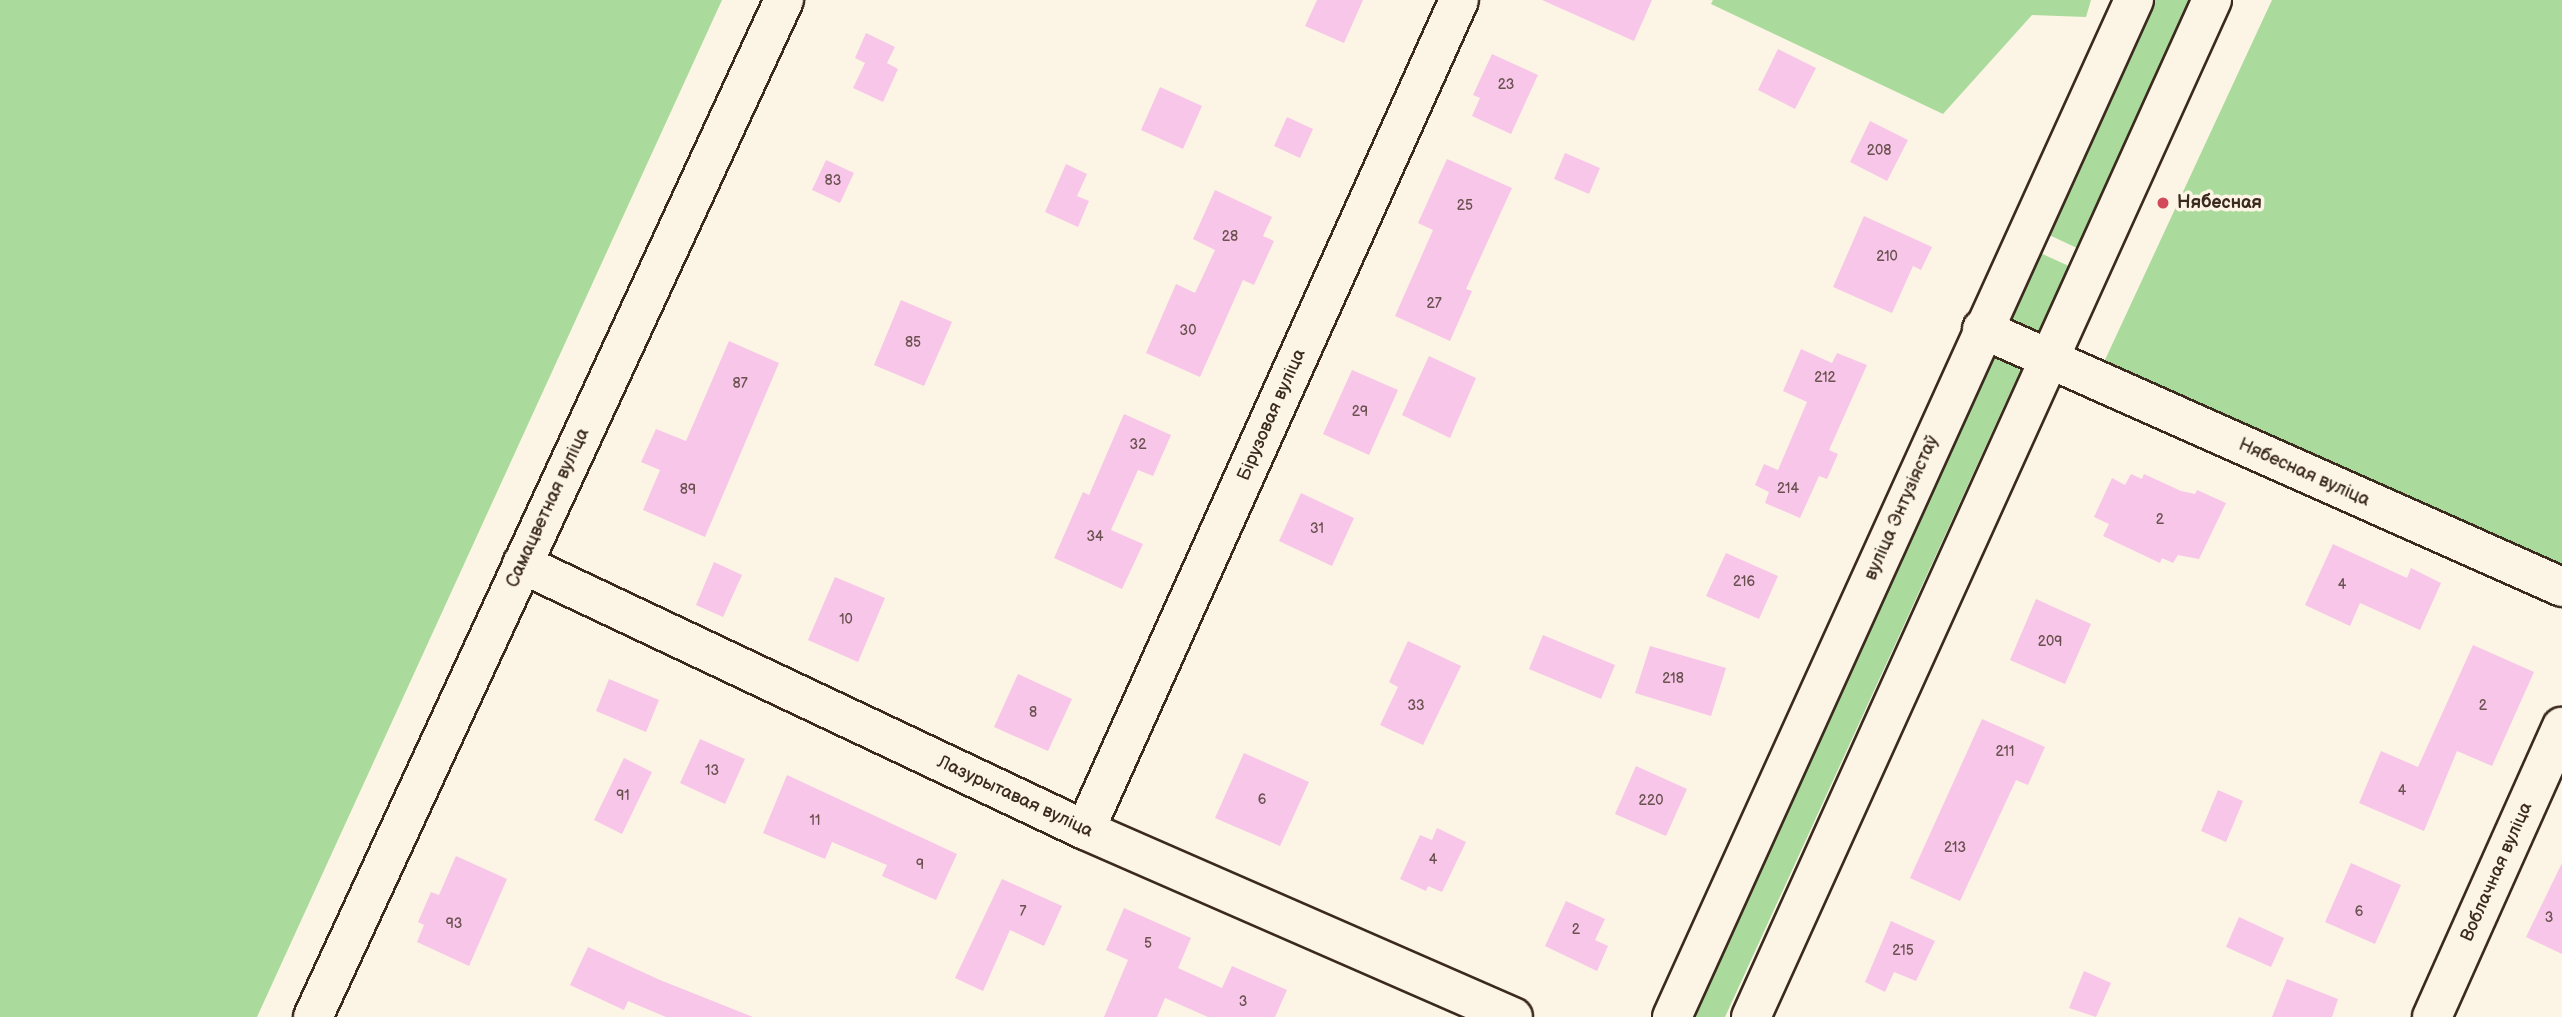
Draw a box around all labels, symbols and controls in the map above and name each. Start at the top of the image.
house number: 23 [1498,77,1514,93]
house number: 208 [1867,143,1891,159]
house number: 83 [825,173,841,189]
place label: Нябесная [2177,192,2262,214]
marker: Нябесная [2155,195,2171,211]
house number: 25 [1457,198,1473,214]
house number: 28 [1222,229,1238,245]
house number: 210 [1876,249,1898,265]
house number: 27 [1426,296,1442,312]
house number: 30 [1180,323,1196,339]
house number: 85 [905,335,921,351]
street label: Бірузовая вуліца [1233,346,1311,484]
house number: 212 [1814,370,1836,386]
house number: 87 [732,376,748,392]
house number: 29 [1352,404,1368,420]
street label: Самацветная вуліца [502,425,594,591]
street label: вуліца Энтузіястаў [1860,432,1944,584]
street label: Нябесная вуліца [2235,434,2373,512]
house number: 32 [1130,437,1146,453]
house number: 214 [1777,481,1799,497]
house number: 89 [680,482,696,498]
house number: 2 [2156,512,2164,528]
house number: 31 [1310,521,1324,537]
house number: 34 [1086,529,1104,545]
house number: 216 [1733,574,1755,590]
house number: 4 [2338,577,2346,593]
house number: 10 [839,612,853,628]
house number: 209 [2038,634,2062,650]
house number: 218 [1662,671,1684,687]
house number: 33 [1407,698,1425,714]
house number: 2 [2479,698,2487,714]
house number: 8 [1029,705,1037,721]
house number: 211 [1996,744,2014,760]
street label: Лазурытавая вуліца [934,751,1096,843]
house number: 13 [705,763,719,779]
house number: 4 [2398,783,2406,799]
house number: 91 [616,788,630,804]
house number: 6 [1258,792,1266,808]
house number: 220 [1639,793,1663,809]
street label: Воблачная вуліца [2457,799,2537,945]
house number: 11 [810,813,820,829]
house number: 213 [1944,840,1966,856]
house number: 4 [1429,852,1437,868]
house number: 9 [916,857,924,873]
house number: 7 [1020,904,1026,920]
house number: 6 [2355,904,2363,920]
house number: 3 [2545,910,2553,926]
house number: 93 [446,916,462,932]
house number: 2 [1572,922,1580,938]
house number: 5 [1144,936,1152,952]
house number: 215 [1892,943,1914,959]
house number: 3 [1239,994,1247,1010]

